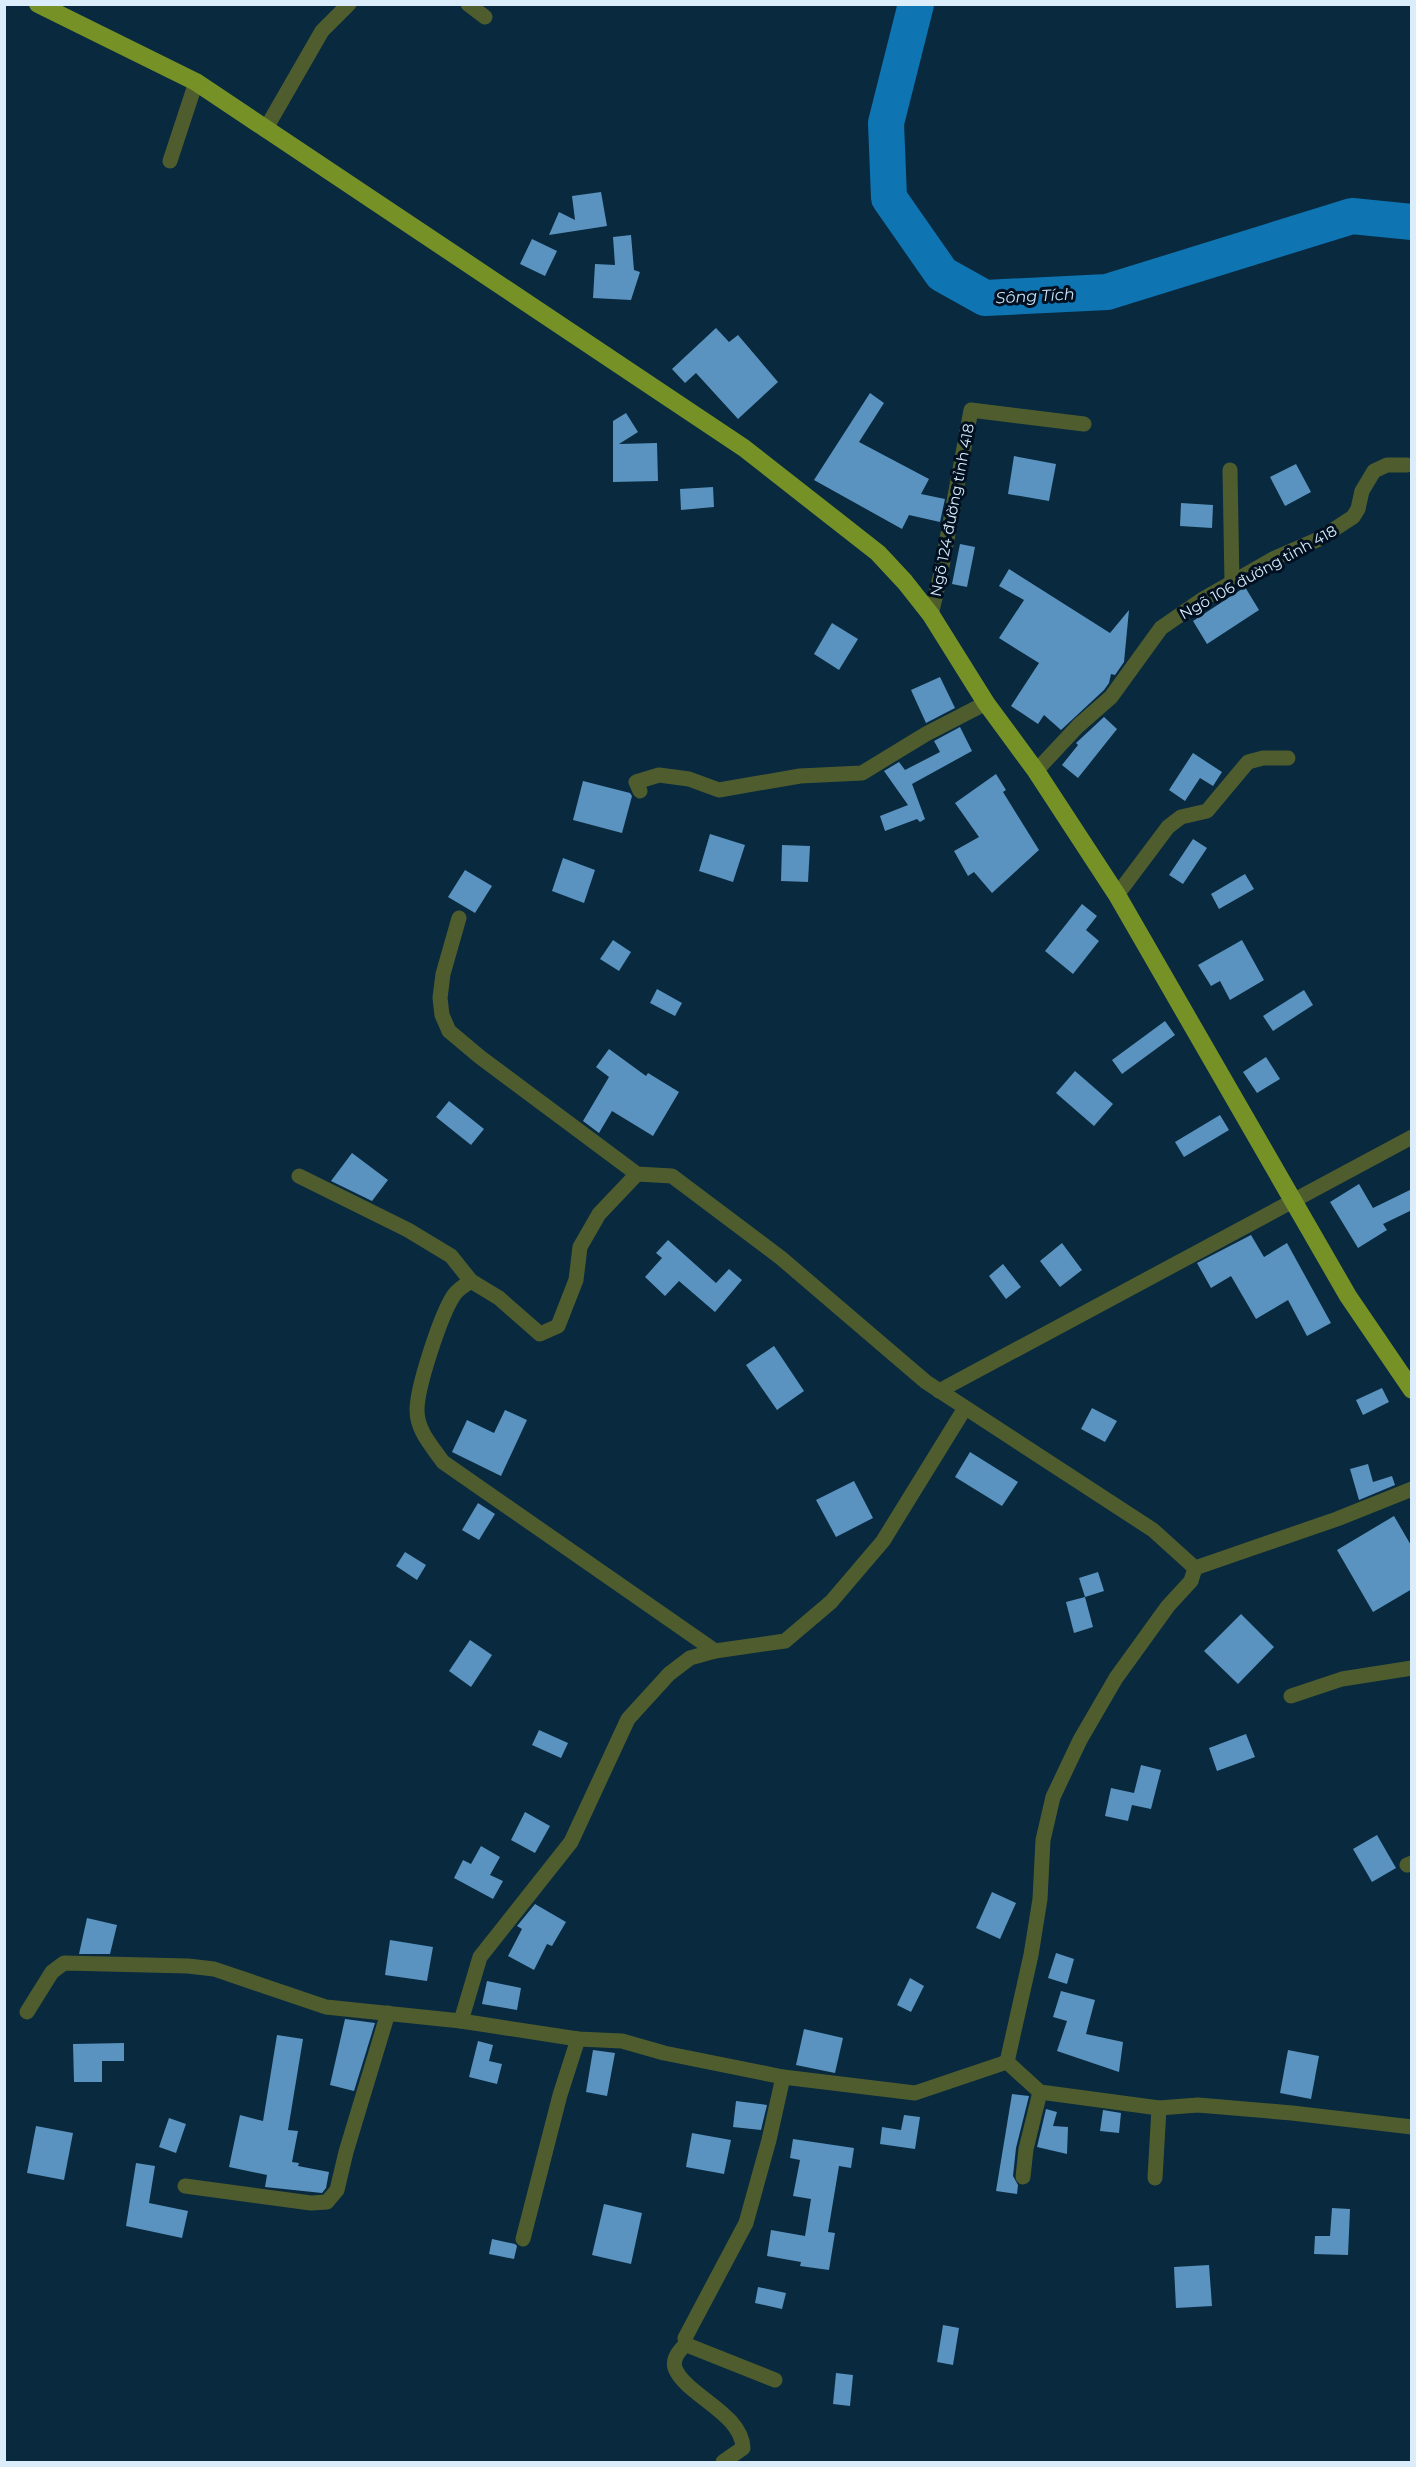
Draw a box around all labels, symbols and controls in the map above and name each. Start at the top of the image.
water label: Sông Tích [995,284,1075,308]
street label: Ngõ 124 đường tỉnh 418 [926,422,978,598]
street label: Ngõ 106 đường tỉnh 418 [1176,521,1340,623]

